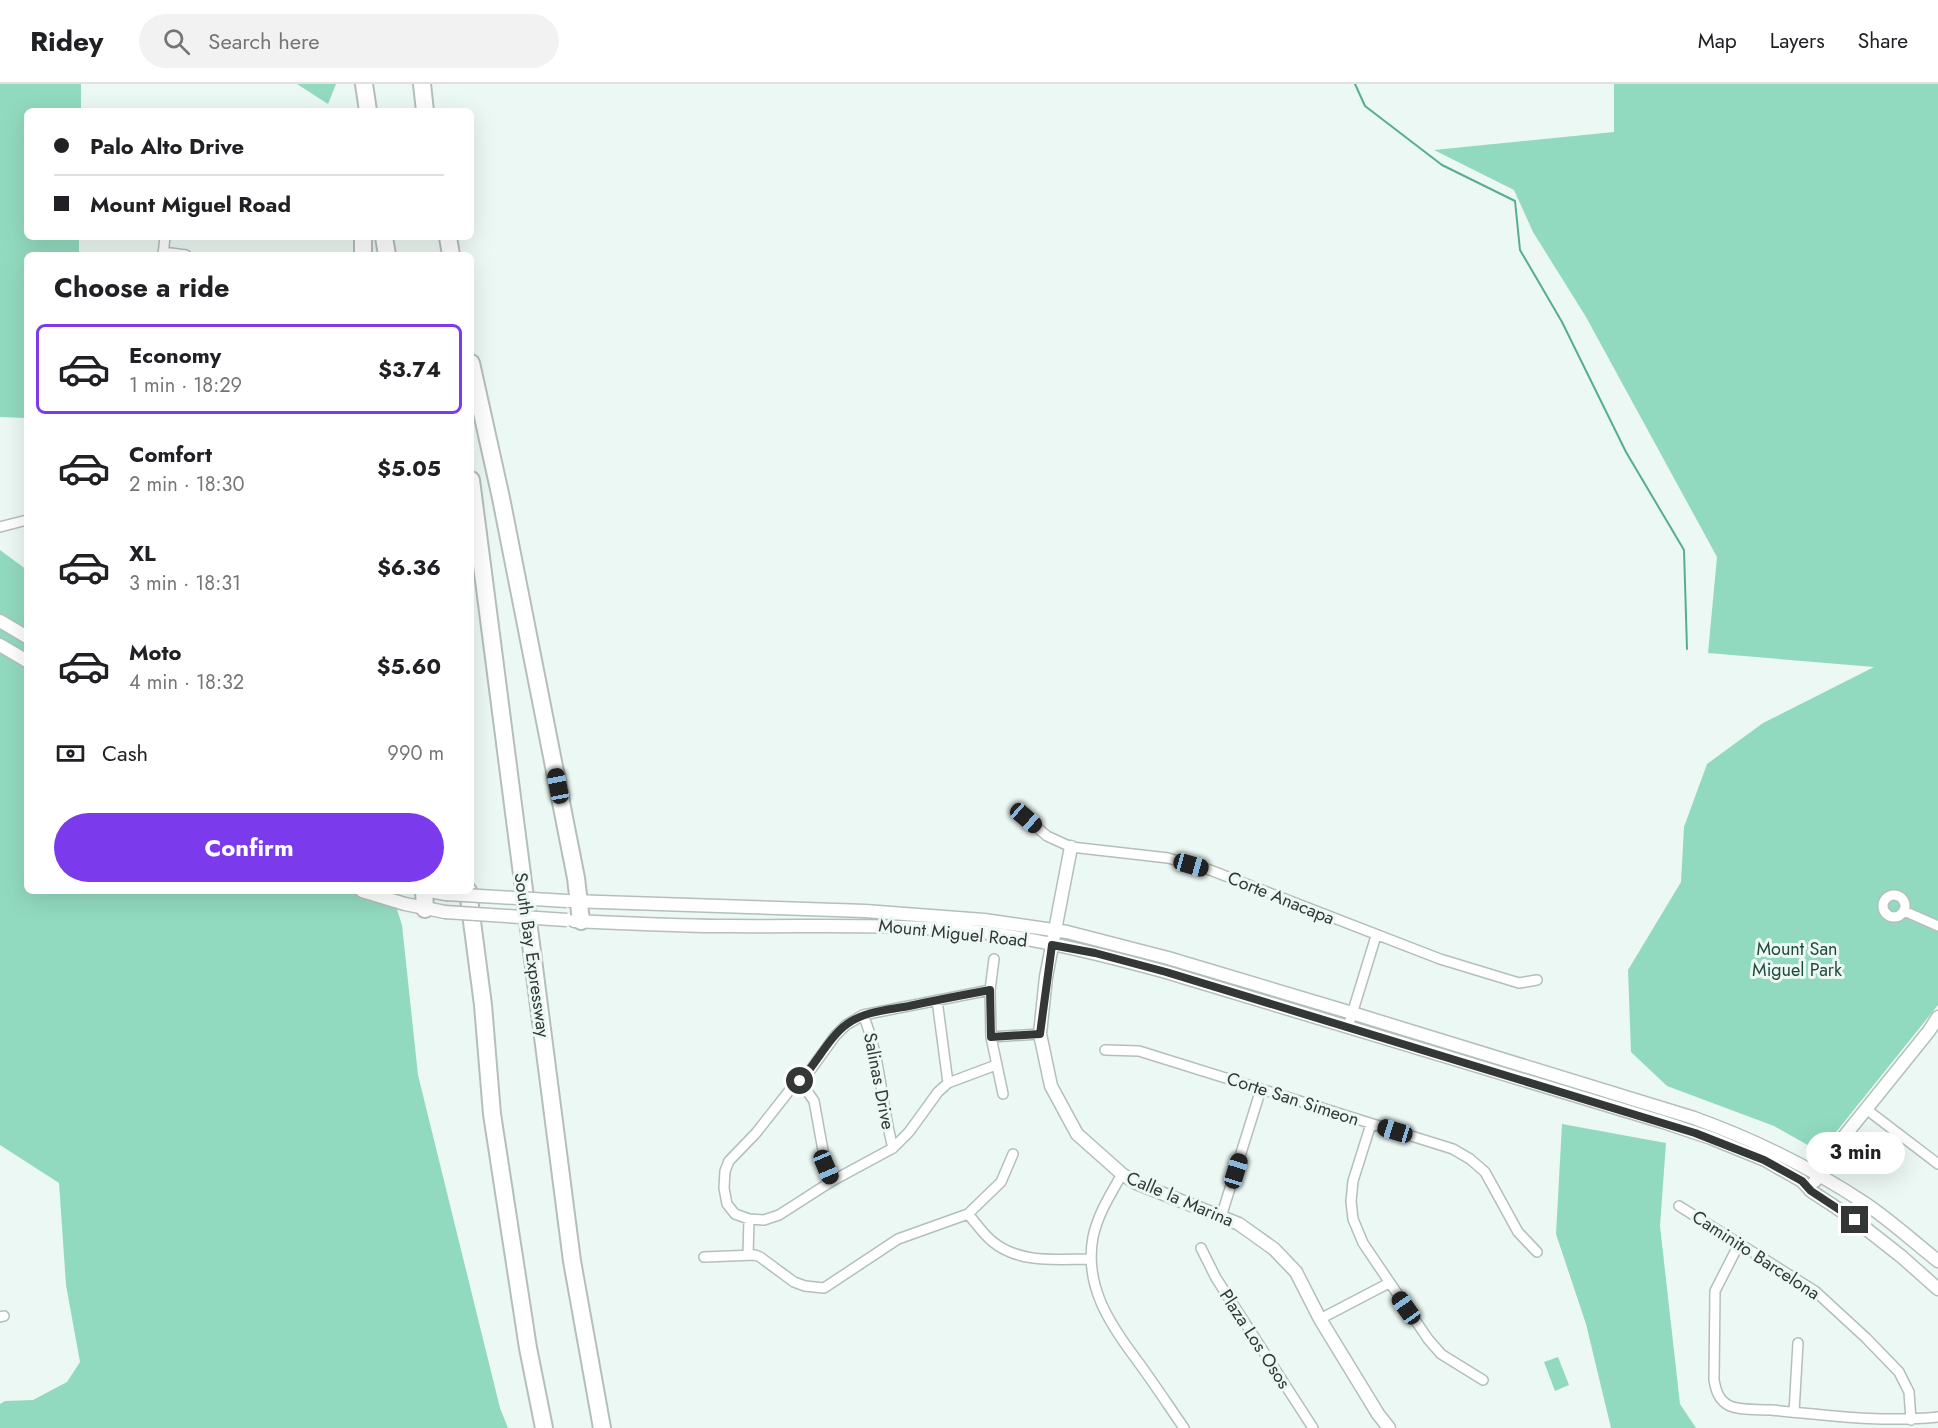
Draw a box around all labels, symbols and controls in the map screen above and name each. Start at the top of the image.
search box [139,14,559,68]
text: Ridey [30,21,103,62]
icon: search [160,25,193,58]
text: Search here [208,25,320,57]
text: Map [1698,26,1737,56]
text: Layers [1770,26,1825,56]
text: Share [1858,26,1908,56]
text: Palo Alto Drive [90,130,244,162]
text: Mount Miguel Road [90,188,291,220]
text: Choose a ride [54,268,229,307]
text: Economy [129,339,221,371]
icon: car [57,342,111,396]
text: $3.74 [378,353,441,385]
text: 1 min · 18:29 [129,371,242,400]
text: Comfort [129,438,212,470]
icon: car [57,441,111,495]
text: $5.05 [377,452,441,484]
text: 2 min · 18:30 [129,470,245,499]
text: XL [129,537,156,569]
icon: car [57,540,111,594]
text: $6.36 [377,551,441,583]
text: 3 min · 18:31 [129,569,241,598]
text: Moto [129,636,182,668]
icon: car [57,639,111,693]
text: $5.60 [377,650,441,682]
text: 4 min · 18:32 [129,668,244,697]
icon: cash [54,737,87,770]
text: Cash [102,737,148,769]
text: 990 m [387,739,444,768]
car [546,767,570,805]
car [1007,799,1045,837]
button: Confirm [54,813,444,882]
car [1171,851,1211,879]
street label: Corte Anacapa [1224,865,1338,931]
street label: South Bay Expressway [508,871,556,1039]
street label: Mount Miguel Road [877,912,1029,954]
park label: Mount San Miguel Park [1752,936,1842,983]
street label: Salinas Drive [857,1030,901,1132]
street label: Corte San Simeon [1223,1065,1363,1133]
route start [786,1067,813,1094]
car [1375,1117,1415,1145]
callout: 3 min [1806,1133,1904,1175]
text: 3 min [1830,1138,1881,1167]
car [811,1147,841,1187]
car [1222,1151,1250,1191]
street label: Calle la Marina [1122,1165,1238,1233]
street label: Caminito Barcelona [1687,1204,1825,1306]
route end [1841,1206,1868,1233]
street label: Plaza Los Osos [1213,1284,1297,1394]
car [1388,1288,1424,1328]

